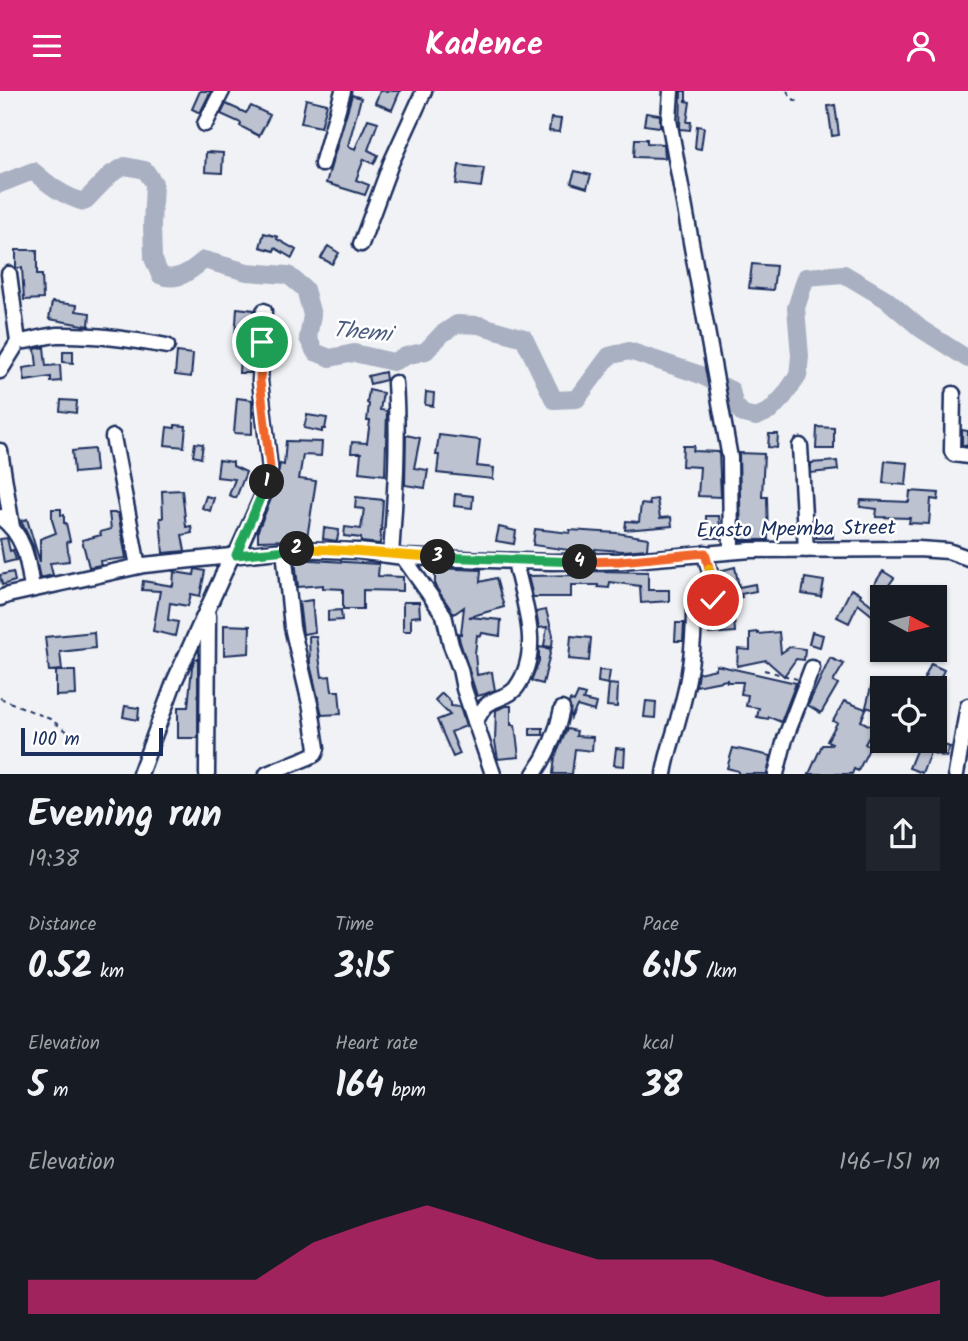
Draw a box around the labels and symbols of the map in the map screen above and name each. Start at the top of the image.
pin [232,312,292,372]
water label: Themi [331,313,397,354]
pin: 1 [250,465,284,499]
street label: Erasto Mpemba Street [696,512,897,548]
pin: 2 [280,531,314,567]
pin: 3 [420,539,456,575]
pin: 4 [562,545,598,580]
pin [683,570,743,630]
north arrow [870,585,947,661]
scale bar [21,725,163,757]

